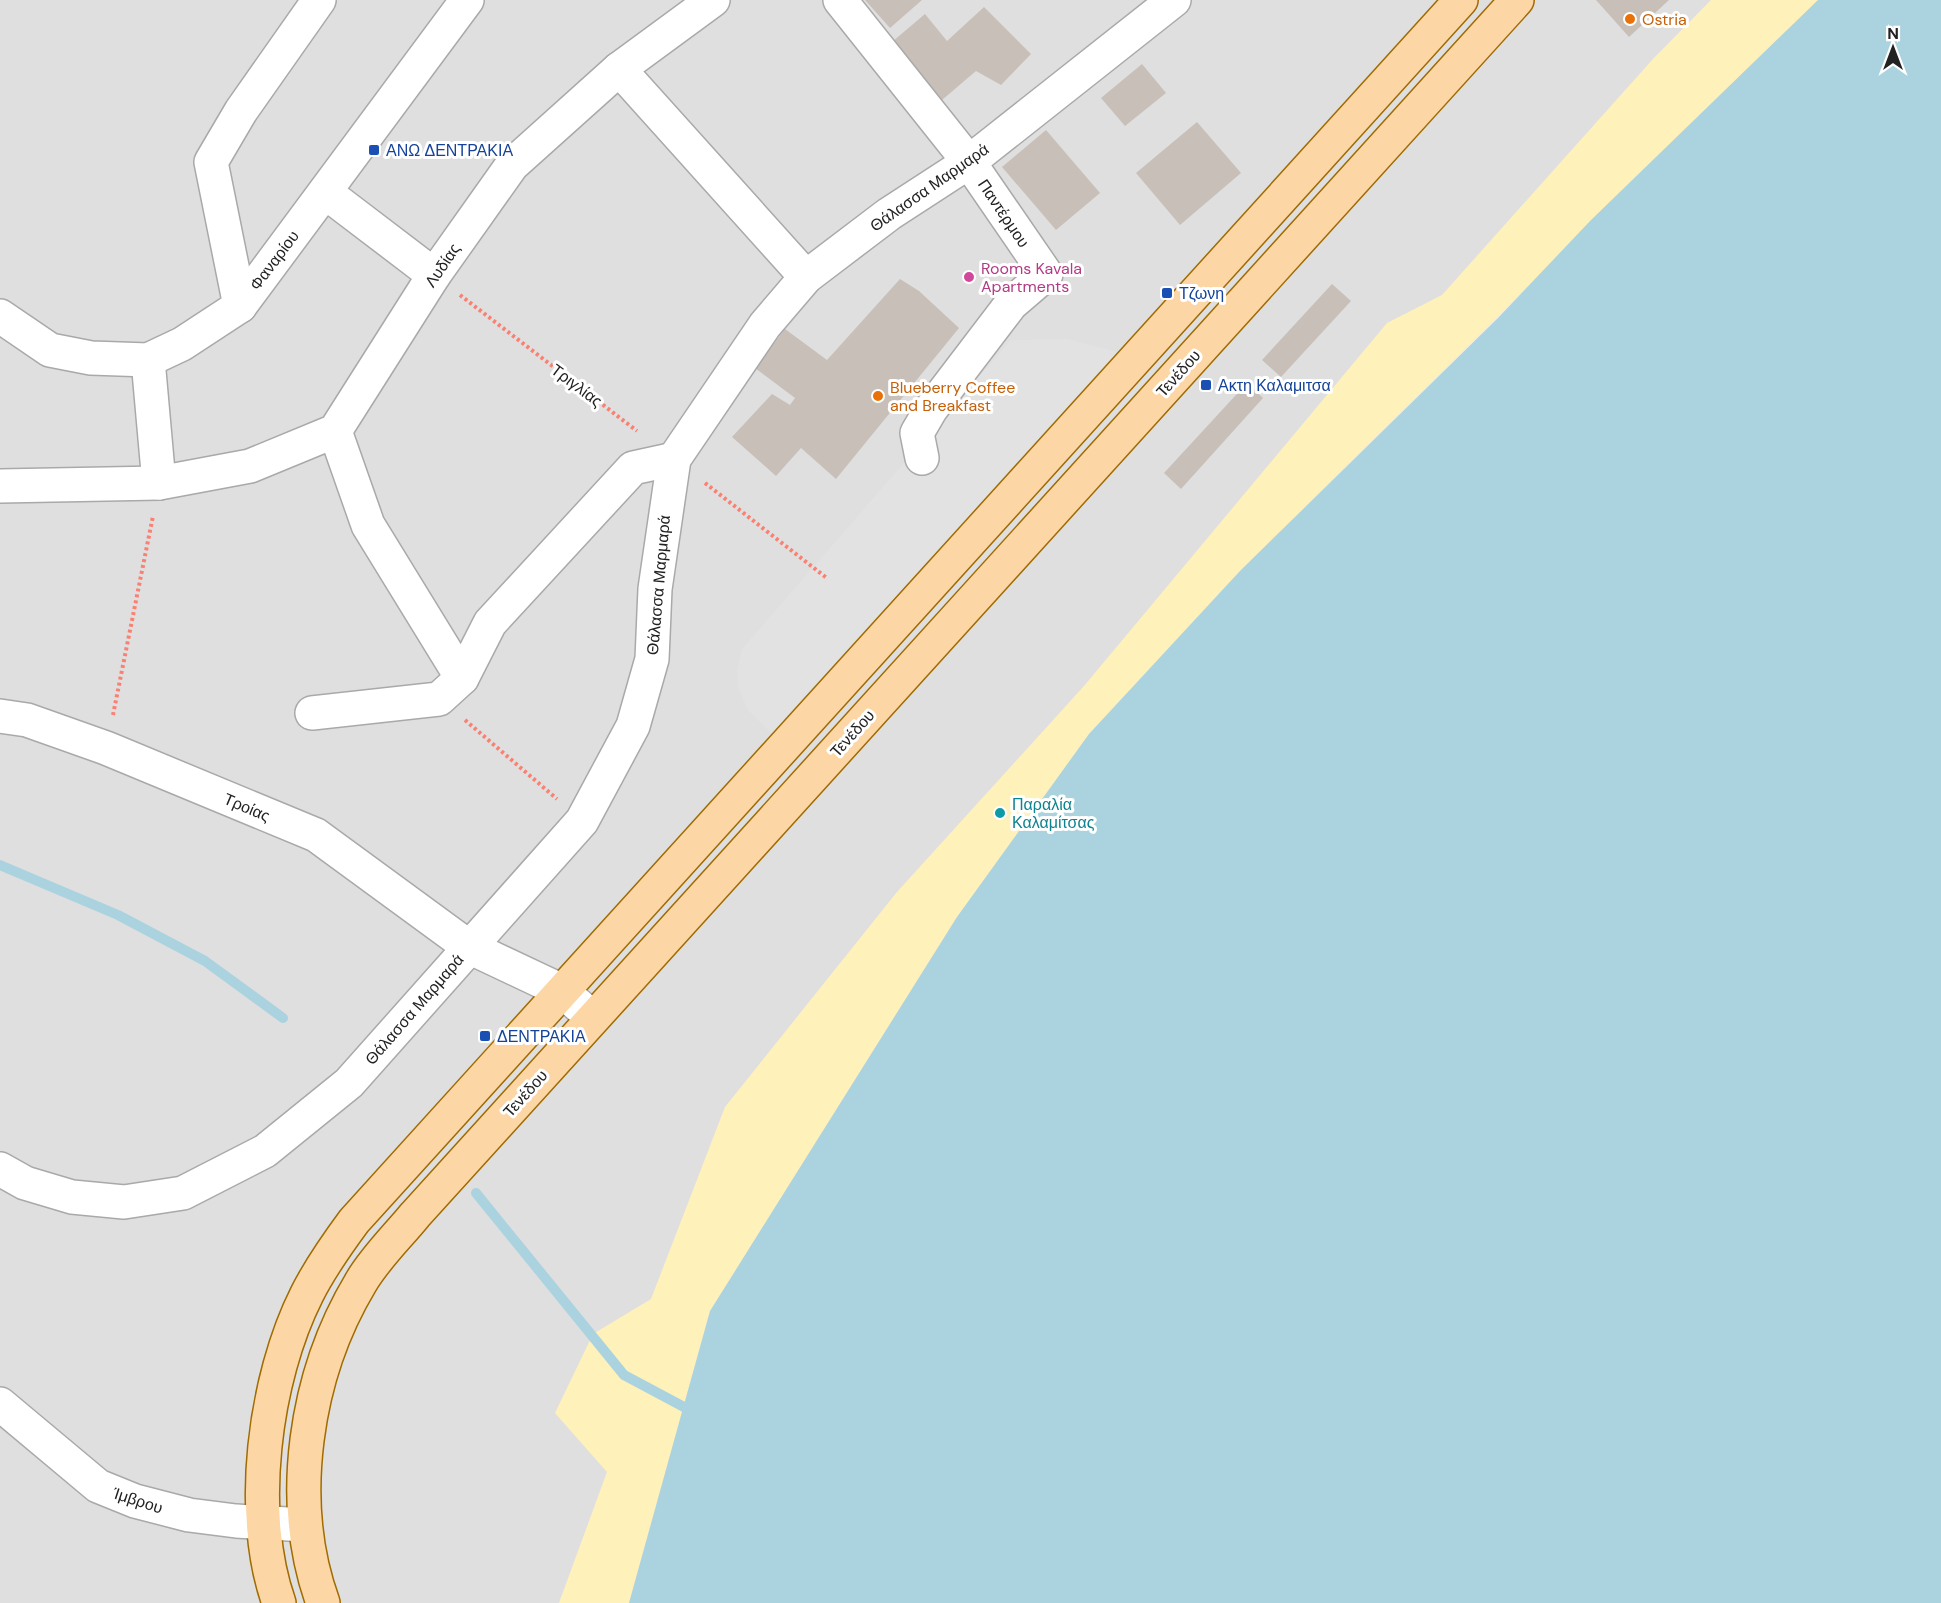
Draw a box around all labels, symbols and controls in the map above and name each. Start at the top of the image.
place label: Ostria [1642,9,1687,30]
marker: Ostria [1623,12,1637,26]
north arrow [1863,18,1923,78]
text: N [1887,23,1899,44]
street label: Θάλασσα Μαρμαρά [866,139,993,236]
place label: ΑΝΩ ΔΕΝΤΡΑΚΙΑ [386,140,513,161]
marker: ΑΝΩ ΔΕΝΤΡΑΚΙΑ [367,143,381,157]
street label: Παντέρμου [973,175,1034,252]
street label: Φαναρίου [245,226,304,294]
street label: Λυδίας [420,239,465,291]
place label: Rooms Kavala Apartments [981,258,1082,297]
marker: Rooms Kavala Apartments [962,270,976,284]
place label: Τζωνη [1179,283,1224,304]
marker: Τζωνη [1160,286,1174,300]
street label: Τενέδου [1152,345,1205,401]
street label: Τριγλίας [547,359,607,412]
place label: Ακτη Καλαμιτσα [1218,375,1331,396]
place label: Blueberry Coffee and Breakfast [890,377,1015,416]
marker: Ακτη Καλαμιτσα [1199,378,1213,392]
marker: Blueberry Coffee and Breakfast [871,389,885,403]
street label: Θάλασσα Μαρμαρά [642,514,675,656]
street label: Τενέδου [826,705,879,761]
street label: Τροίας [220,788,273,827]
place label: Παραλία Καλαμίτσας [1012,794,1095,833]
marker: Παραλία Καλαμίτσας [993,806,1007,820]
street label: Θάλασσα Μαρμαρά [360,949,468,1069]
place label: ΔΕΝΤΡΑΚΙΑ [497,1026,586,1047]
marker: ΔΕΝΤΡΑΚΙΑ [478,1029,492,1043]
street label: Τενέδου [499,1065,552,1121]
street label: Ίμβρου [109,1482,165,1518]

